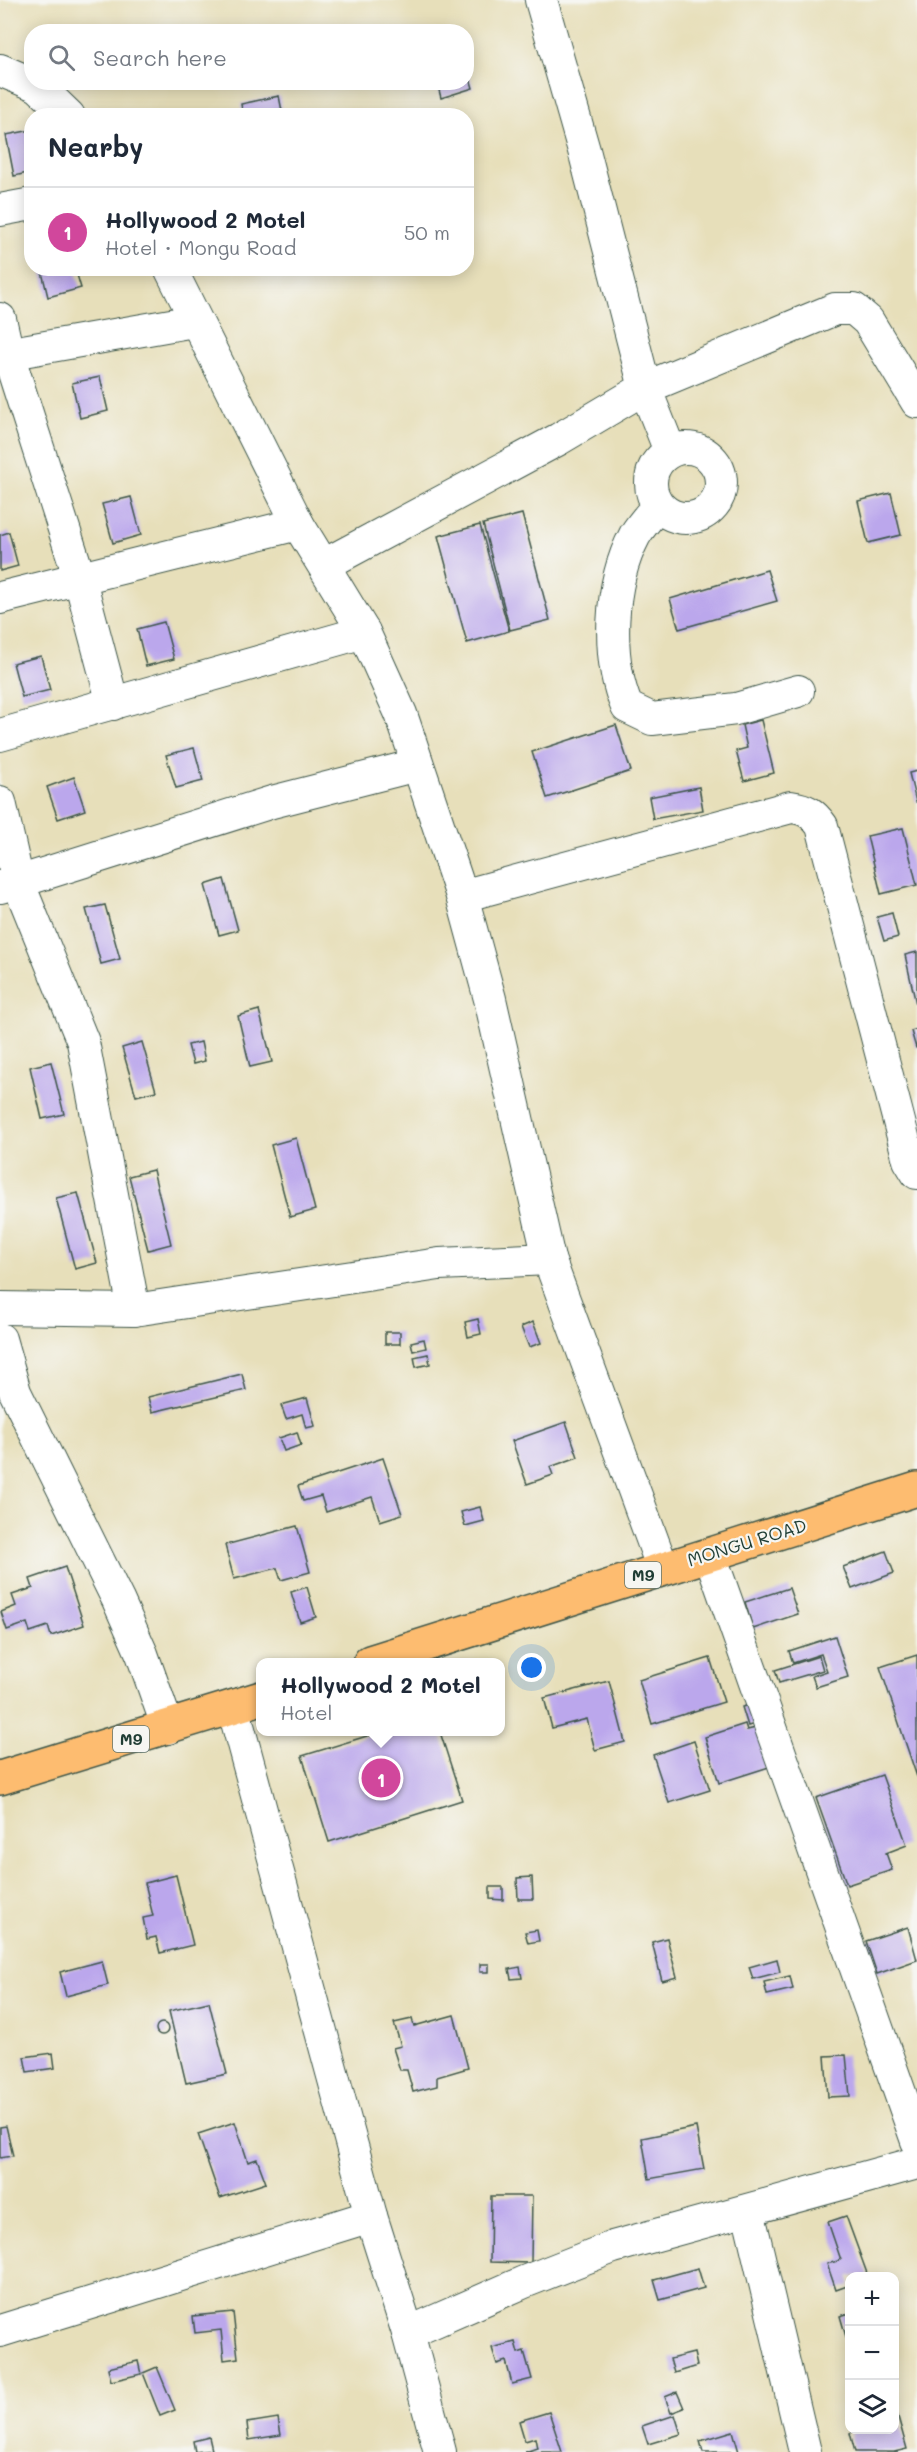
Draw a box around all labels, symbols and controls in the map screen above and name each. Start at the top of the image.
search box [24,24,474,90]
icon: search [45,41,78,74]
text: Search here [93,43,227,72]
text: Nearby [48,130,143,164]
text: Hollywood 2 Motel [105,205,306,234]
text: 1 [63,219,72,245]
text: 50 m [404,219,450,245]
text: Hotel · Mongu Road [105,234,296,260]
street label: MONGU ROAD [684,1512,809,1572]
road number: M9 [625,1562,661,1588]
your location [517,1653,546,1682]
popup [256,1658,505,1736]
text: Hollywood 2 Motel [280,1670,481,1699]
text: Hotel [280,1699,333,1725]
road number: M9 [113,1726,149,1752]
pin: 1 [362,1756,400,1800]
map controls [845,2272,899,2434]
button: + [845,2272,899,2326]
button: − [845,2326,899,2380]
button: layers [845,2380,899,2434]

